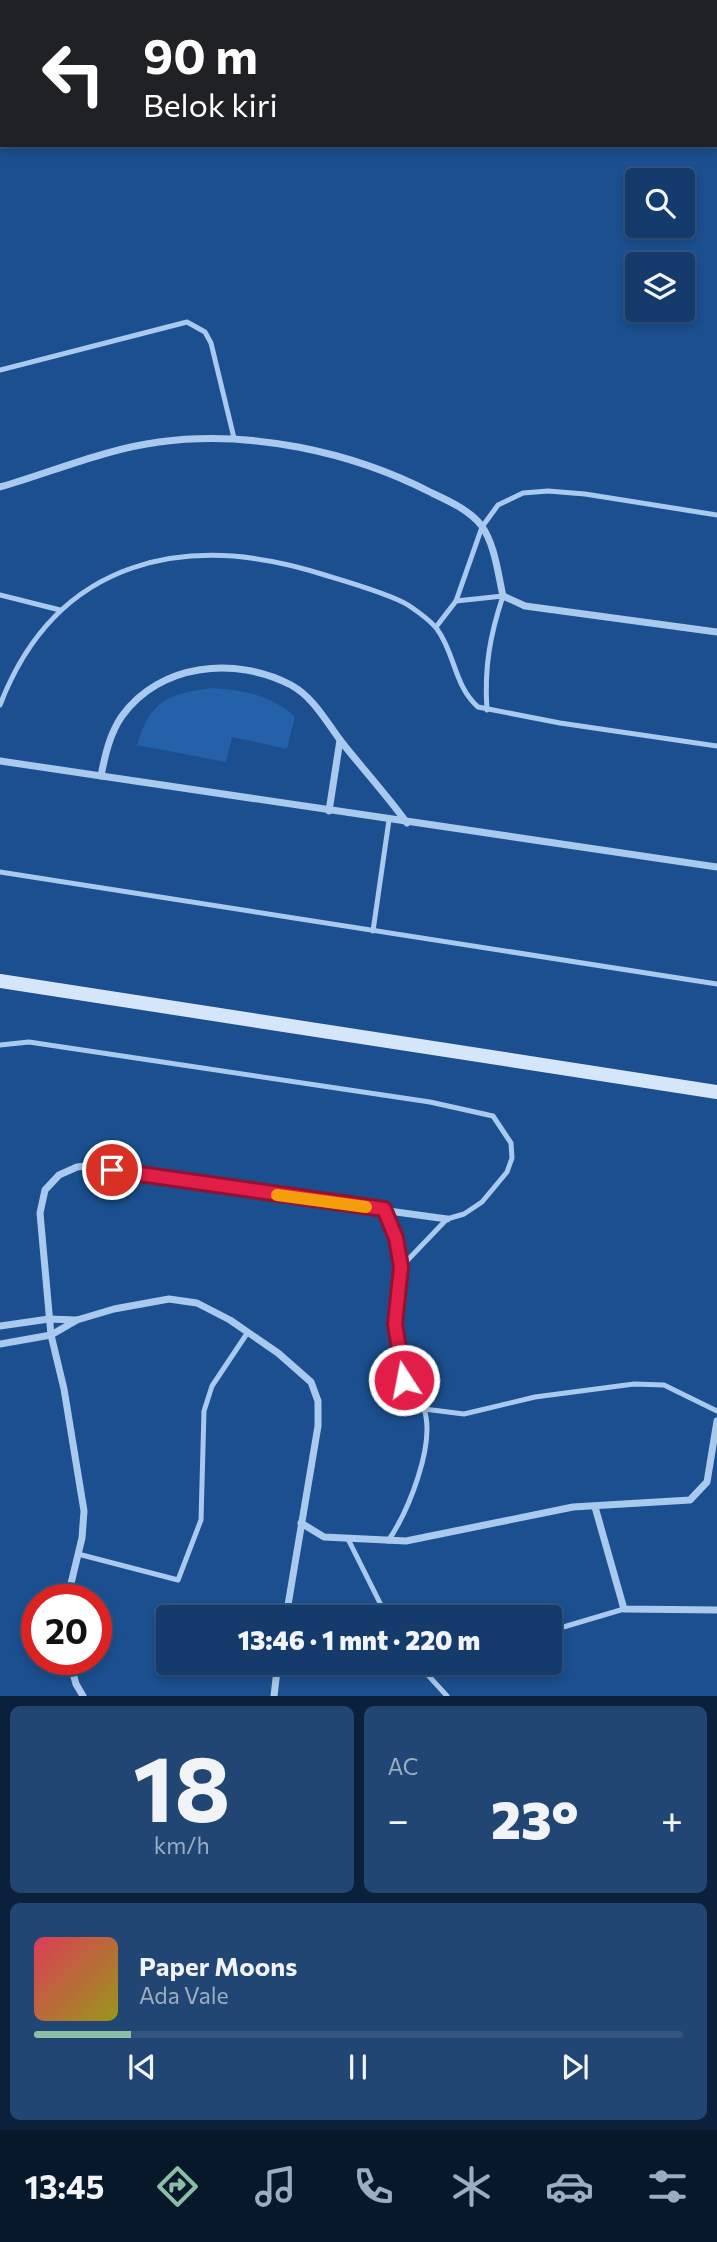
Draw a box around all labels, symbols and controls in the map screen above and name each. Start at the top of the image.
text: 90 m [143,24,258,84]
icon: left [28,28,119,119]
text: Belok kiri [143,84,278,124]
map controls [625,168,695,322]
button: search [625,168,695,238]
button: layers [625,252,695,322]
pin [82,1140,142,1200]
icon: arrive [93,1151,131,1189]
position arrow [367,1343,441,1417]
speed limit sign: 20 [21,1584,112,1675]
text: 13:46 · 1 mnt · 220 m [238,1624,480,1655]
text: 18 [133,1729,230,1841]
text: AC [388,1752,418,1780]
text: 23° [491,1786,579,1850]
text: − [388,1795,409,1842]
text: + [661,1795,683,1842]
text: km/h [154,1831,210,1859]
text: Paper Moons [139,1950,297,1981]
text: Ada Vale [139,1981,229,2009]
icon: previous [123,2048,161,2086]
icon: pause [339,2048,377,2086]
icon: next [556,2048,594,2086]
icon: directions [153,2162,202,2211]
icon: music [251,2162,300,2211]
icon: phone [349,2162,398,2211]
icon: climate [447,2162,496,2211]
icon: car [545,2162,594,2211]
icon: filters [643,2162,692,2211]
text: 13:45 [25,2166,104,2206]

